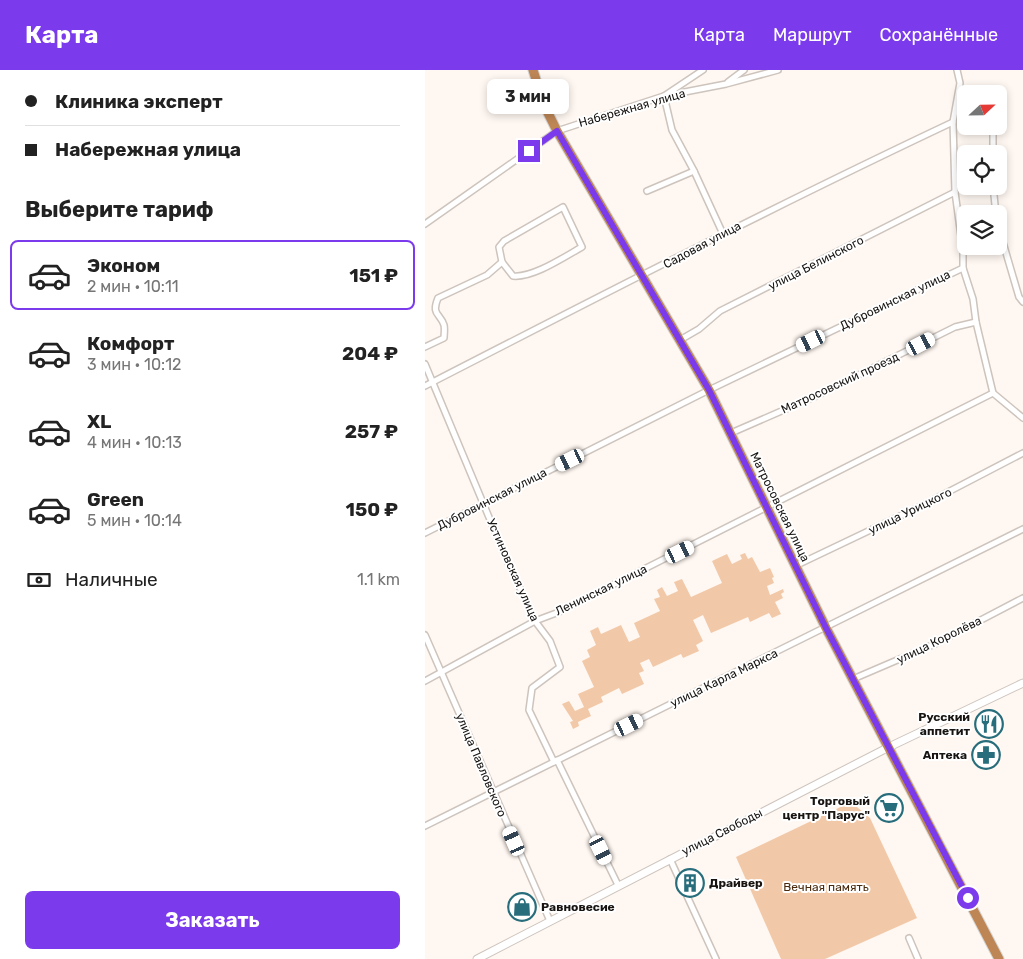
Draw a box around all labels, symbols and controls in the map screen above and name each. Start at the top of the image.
text: Карта [25,21,98,49]
text: Карта [694,24,745,46]
text: Маршрут [773,24,852,46]
text: Сохранённые [880,24,998,46]
callout: 3 мин [488,78,570,114]
north arrow [957,85,1007,135]
map controls [957,85,1007,255]
street label: Набережная улица [577,86,687,130]
text: 3 мин [505,87,551,106]
text: Клиника эксперт [55,90,223,113]
text: Набережная улица [55,138,241,161]
route end [518,140,540,162]
button: locate [957,145,1007,195]
text: Выберите тариф [25,196,214,223]
button: layers [957,205,1007,255]
street label: Садовая улица [661,219,743,271]
street label: улица Белинского [766,233,866,293]
icon: car [27,253,72,298]
text: Эконом [87,254,160,277]
text: 151 ₽ [349,264,398,287]
street label: Дубровинская улица [838,267,952,333]
text: 2 мин · 10:11 [87,277,179,296]
car [794,328,827,354]
icon: car [27,331,72,376]
car [904,331,937,357]
text: Комфорт [87,332,174,355]
text: 204 ₽ [342,342,398,365]
street label: Матросовский проезд [779,350,901,416]
text: 3 мин · 10:12 [87,355,181,374]
icon: car [27,409,72,454]
text: XL [87,410,111,433]
text: 257 ₽ [345,420,398,443]
text: 4 мин · 10:13 [87,433,182,452]
car [553,447,586,473]
street label: Матросовская улица [747,450,813,564]
street label: Дубровинская улица [435,465,549,533]
street label: улица Урицкого [866,485,954,537]
icon: car [27,487,72,532]
text: Green [87,488,144,511]
text: 150 ₽ [346,498,398,521]
text: 5 мин · 10:14 [87,511,182,530]
street label: Устиновская улица [484,516,542,624]
car [663,539,696,565]
street label: Ленинская улица [553,562,649,618]
icon: cash [25,566,53,594]
text: Наличные [65,568,158,591]
text: 1.1 km [357,570,400,589]
street label: улица Королёва [894,613,984,667]
street label: улица Карла Маркса [668,646,780,710]
restaurant icon: Русский аппетит [974,709,1004,739]
place label: Русский аппетит [918,710,970,738]
street label: улица Павловского [453,711,509,819]
car [612,712,645,738]
pharmacy icon: Аптека [971,740,1001,770]
place label: Аптека [923,748,967,762]
supermarket icon: Торговый центр "Парус" [874,793,904,823]
place label: Торговый центр "Парус" [783,794,870,822]
street label: улица Свободы [679,806,765,858]
car [501,824,526,858]
car [587,833,614,867]
building icon: Драйвер [675,868,705,898]
place label: Драйвер [709,876,763,890]
park label: Вечная память [783,880,869,894]
route start [957,887,979,909]
button: Заказать [25,891,400,949]
shop icon: Равновесие [507,892,537,922]
place label: Равновесие [541,900,615,914]

